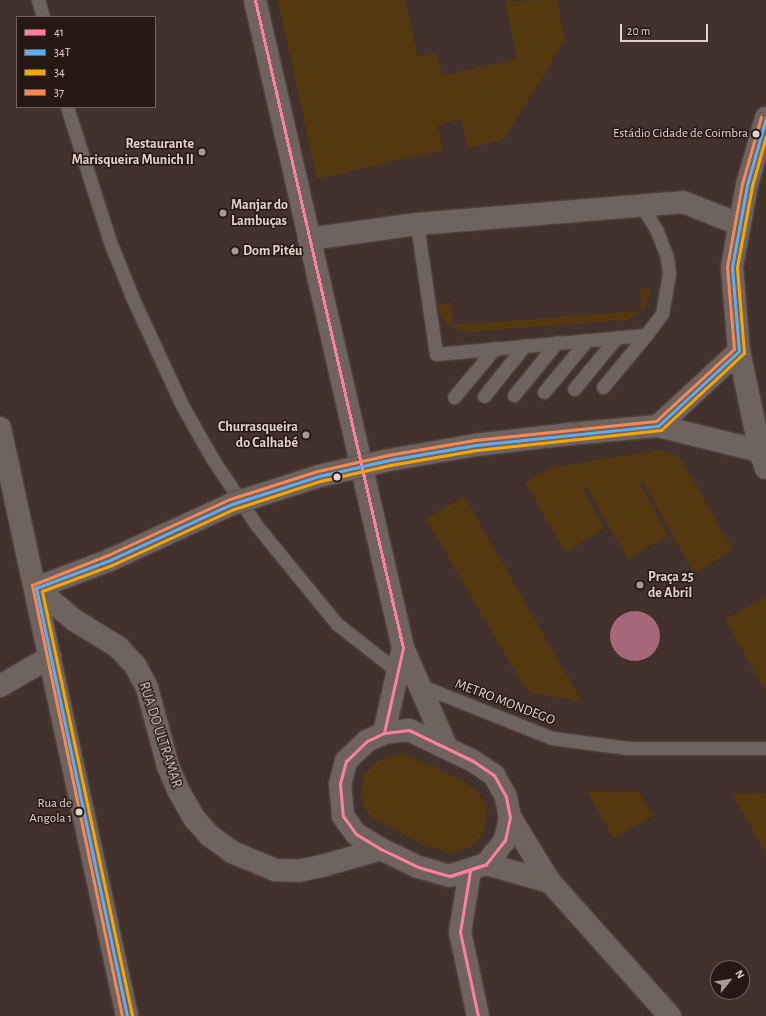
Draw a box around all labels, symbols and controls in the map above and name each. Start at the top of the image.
legend [16,16,156,108]
scale bar [622,16,710,42]
text: 20 m [627,25,650,37]
text: 41 [54,26,64,38]
text: 34T [54,46,71,58]
text: 34 [54,66,65,78]
text: 37 [54,86,64,98]
place label: Estádio Cidade de Coimbra [613,126,748,142]
marker: Estádio Cidade de Coimbra [751,129,761,139]
place label: Restaurante Marisqueira Munich II [72,136,194,168]
marker: Restaurante Marisqueira Munich II [197,147,207,157]
place label: Manjar do Lambuças [231,197,288,230]
marker: Manjar do Lambuças [218,208,228,218]
place label: Dom Pitéu [243,243,302,259]
marker: Dom Pitéu [230,246,240,256]
place label: Churrasqueira do Calhabé [218,419,298,452]
marker: Churrasqueira do Calhabé [301,430,311,440]
unlabelled marker [332,472,342,482]
place label: Praça 25 de Abril [648,569,694,602]
marker: Praça 25 de Abril [635,580,645,590]
street label: METRO MONDEGO [453,675,557,729]
street label: RUA DO ULTRAMAR [135,680,185,790]
place label: Rua de Angola 1 [29,797,72,828]
marker: Rua de Angola 1 [74,807,84,817]
north arrow [710,960,750,1000]
text: N [733,968,747,980]

